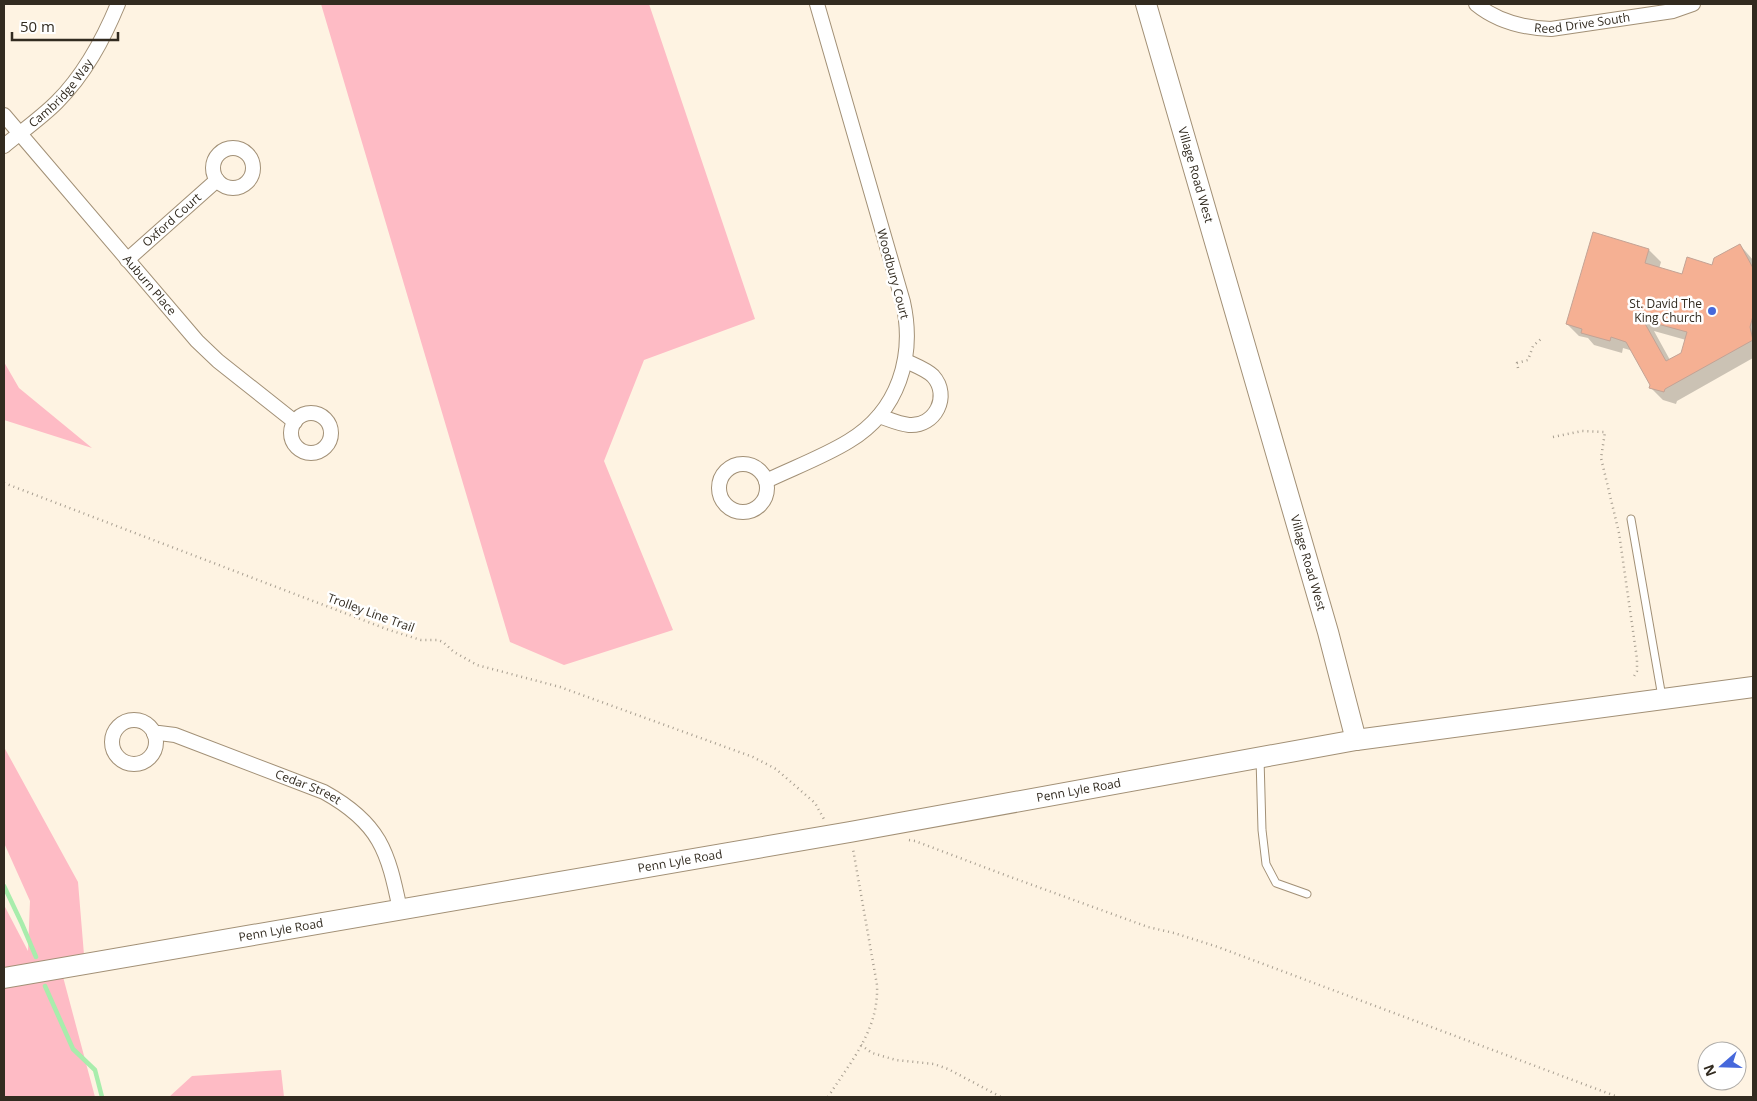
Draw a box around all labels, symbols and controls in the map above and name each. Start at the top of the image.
street label: Reed Drive South [1533,8,1631,37]
scale bar [12,10,119,42]
text: 50 m [20,16,55,36]
street label: Cambridge Way [25,55,97,131]
street label: Village Road West [1174,125,1218,225]
street label: Oxford Court [138,189,205,251]
street label: Woodbury Court [873,227,914,321]
street label: Auburn Place [119,251,181,319]
place label: St. David The King Church [1629,295,1702,326]
marker: St. David The King Church [1706,305,1718,317]
street label: Village Road West [1287,513,1330,613]
street label: Trolley Line Trail [325,589,417,636]
street label: Cedar Street [273,765,345,808]
street label: Penn Lyle Road [1035,774,1122,806]
street label: Penn Lyle Road [636,845,724,877]
street label: Penn Lyle Road [237,914,324,945]
north arrow [1697,1041,1747,1091]
text: N [1698,1062,1720,1079]

